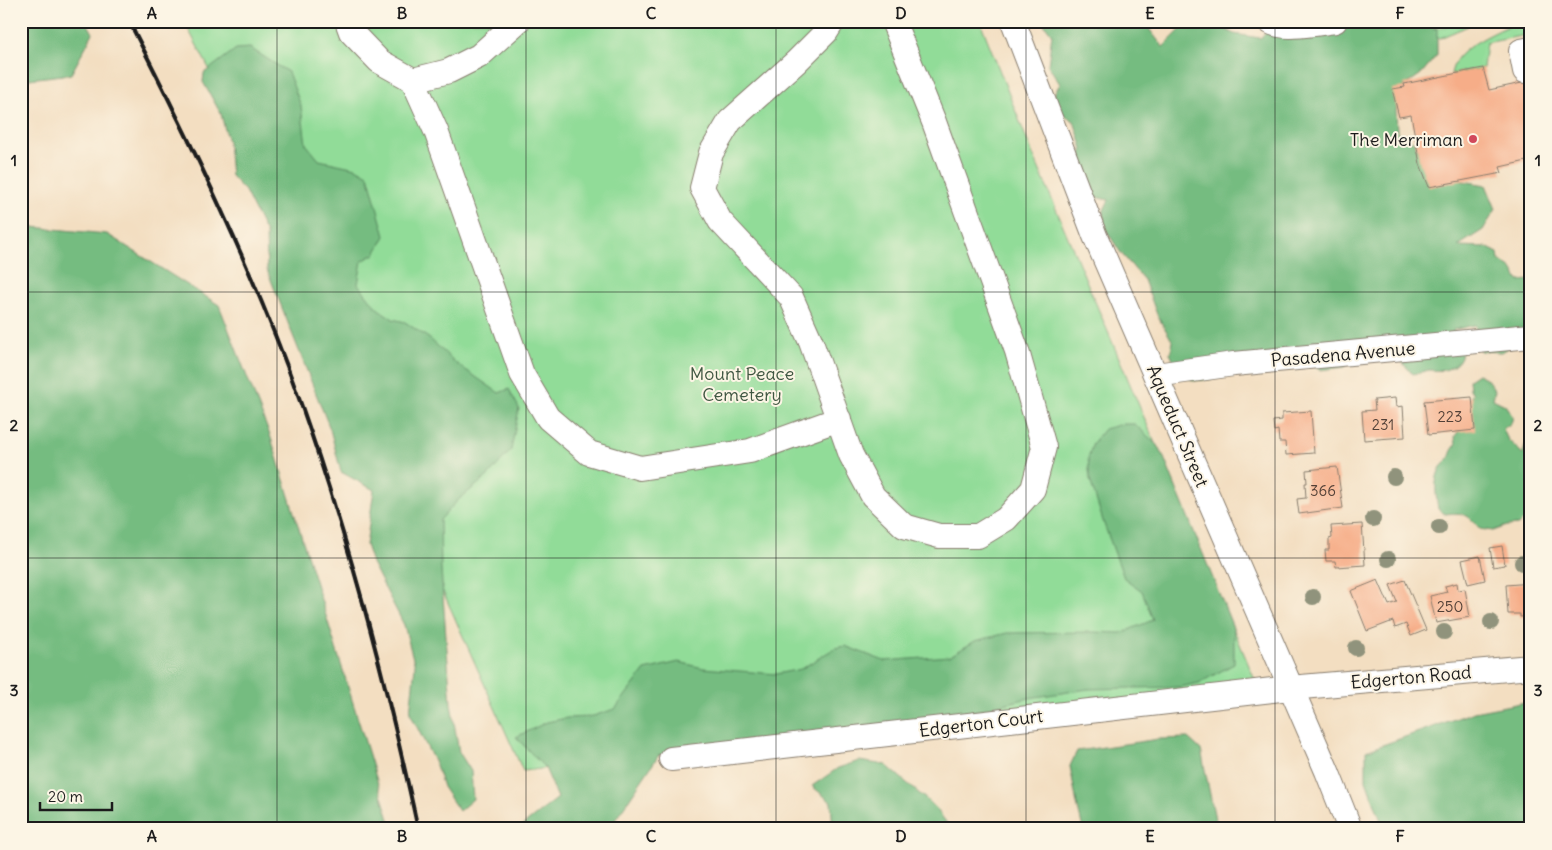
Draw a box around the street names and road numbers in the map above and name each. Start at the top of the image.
street label: Pasadena Avenue [1270,336,1416,372]
street label: Aqueduct Street [1142,362,1214,490]
street label: Edgerton Road [1350,660,1473,694]
street label: Edgerton Court [918,704,1044,742]

